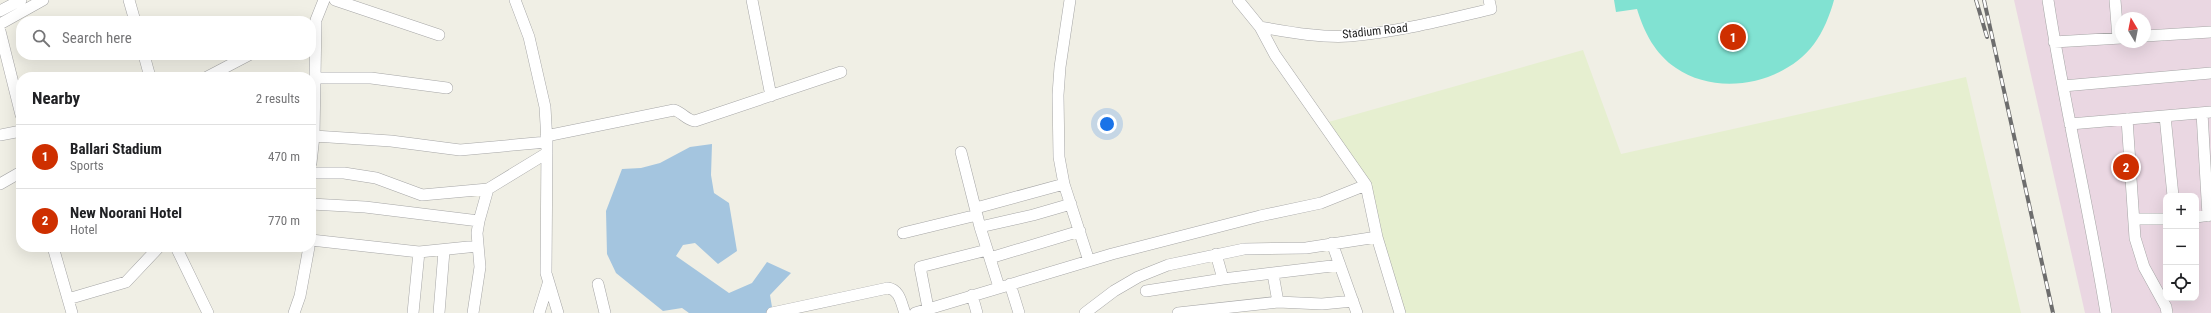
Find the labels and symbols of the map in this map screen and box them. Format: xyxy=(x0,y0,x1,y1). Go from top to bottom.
north arrow xyxy=(2115,12,2151,48)
street label: Stadium Road xyxy=(1341,21,1409,41)
pin: 1 xyxy=(1720,22,1746,52)
your location xyxy=(1097,114,1117,134)
pin: 2 xyxy=(2113,152,2139,182)

